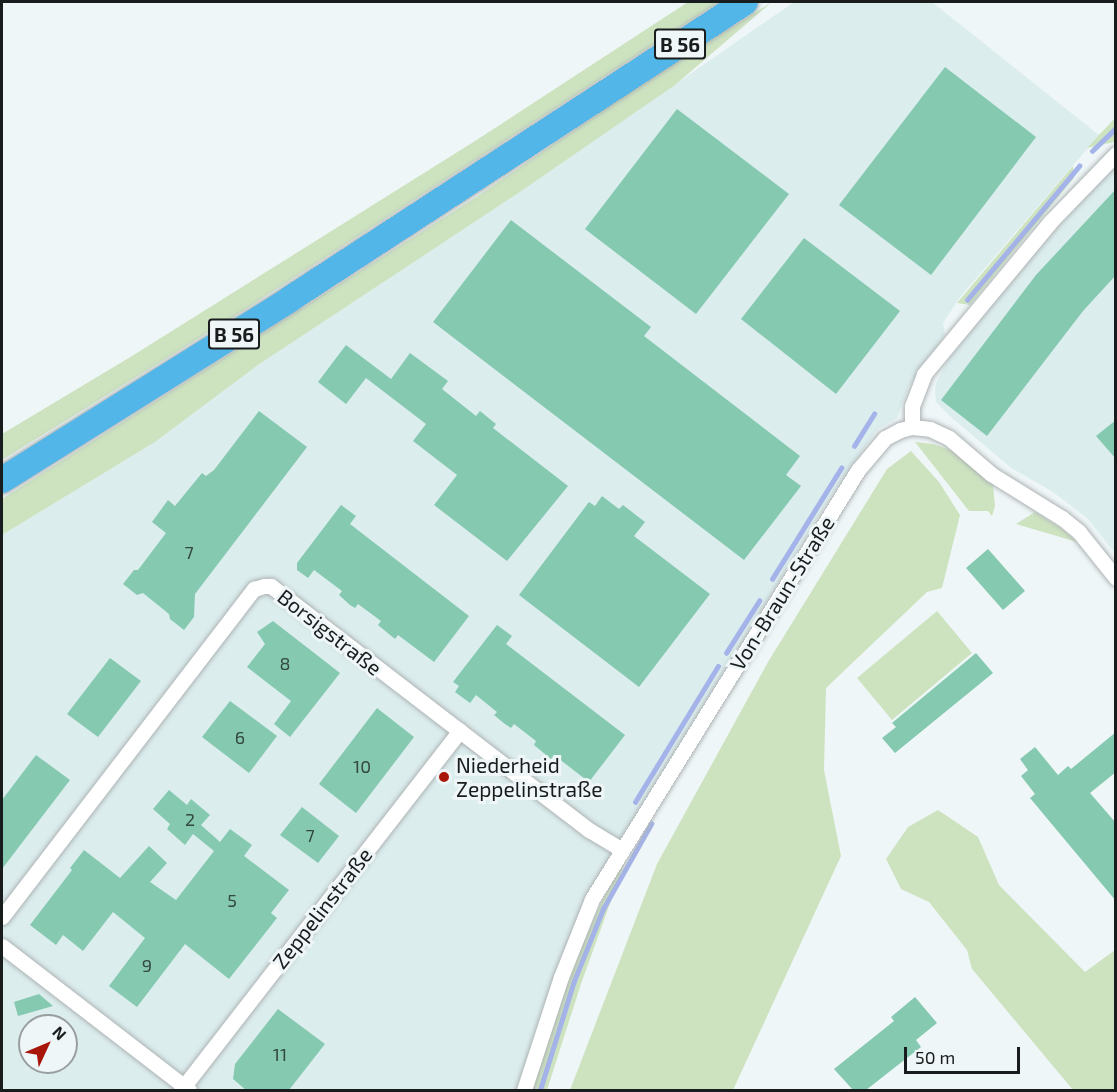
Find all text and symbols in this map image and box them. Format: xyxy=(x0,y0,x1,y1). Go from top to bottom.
road number: B 56 xyxy=(653,27,707,61)
road number: B 56 xyxy=(207,317,261,351)
street label: Von-Braun-Straße xyxy=(724,511,840,675)
house number: 7 xyxy=(184,541,194,563)
street label: Borsigstraße xyxy=(273,584,387,680)
house number: 8 xyxy=(280,652,290,674)
house number: 6 xyxy=(235,726,245,748)
place label: Niederheid Zeppelinstraße xyxy=(456,752,603,802)
house number: 10 xyxy=(353,755,371,777)
marker: Niederheid Zeppelinstraße xyxy=(437,770,451,784)
house number: 2 xyxy=(185,808,195,830)
house number: 7 xyxy=(305,824,315,846)
street label: Zeppelinstraße xyxy=(267,843,377,973)
house number: 5 xyxy=(227,889,237,911)
house number: 9 xyxy=(142,954,152,976)
north arrow xyxy=(18,1014,78,1074)
text: N xyxy=(49,1022,71,1043)
scale bar xyxy=(907,1035,1022,1073)
house number: 11 xyxy=(273,1043,287,1065)
text: 50 m xyxy=(915,1046,955,1068)

